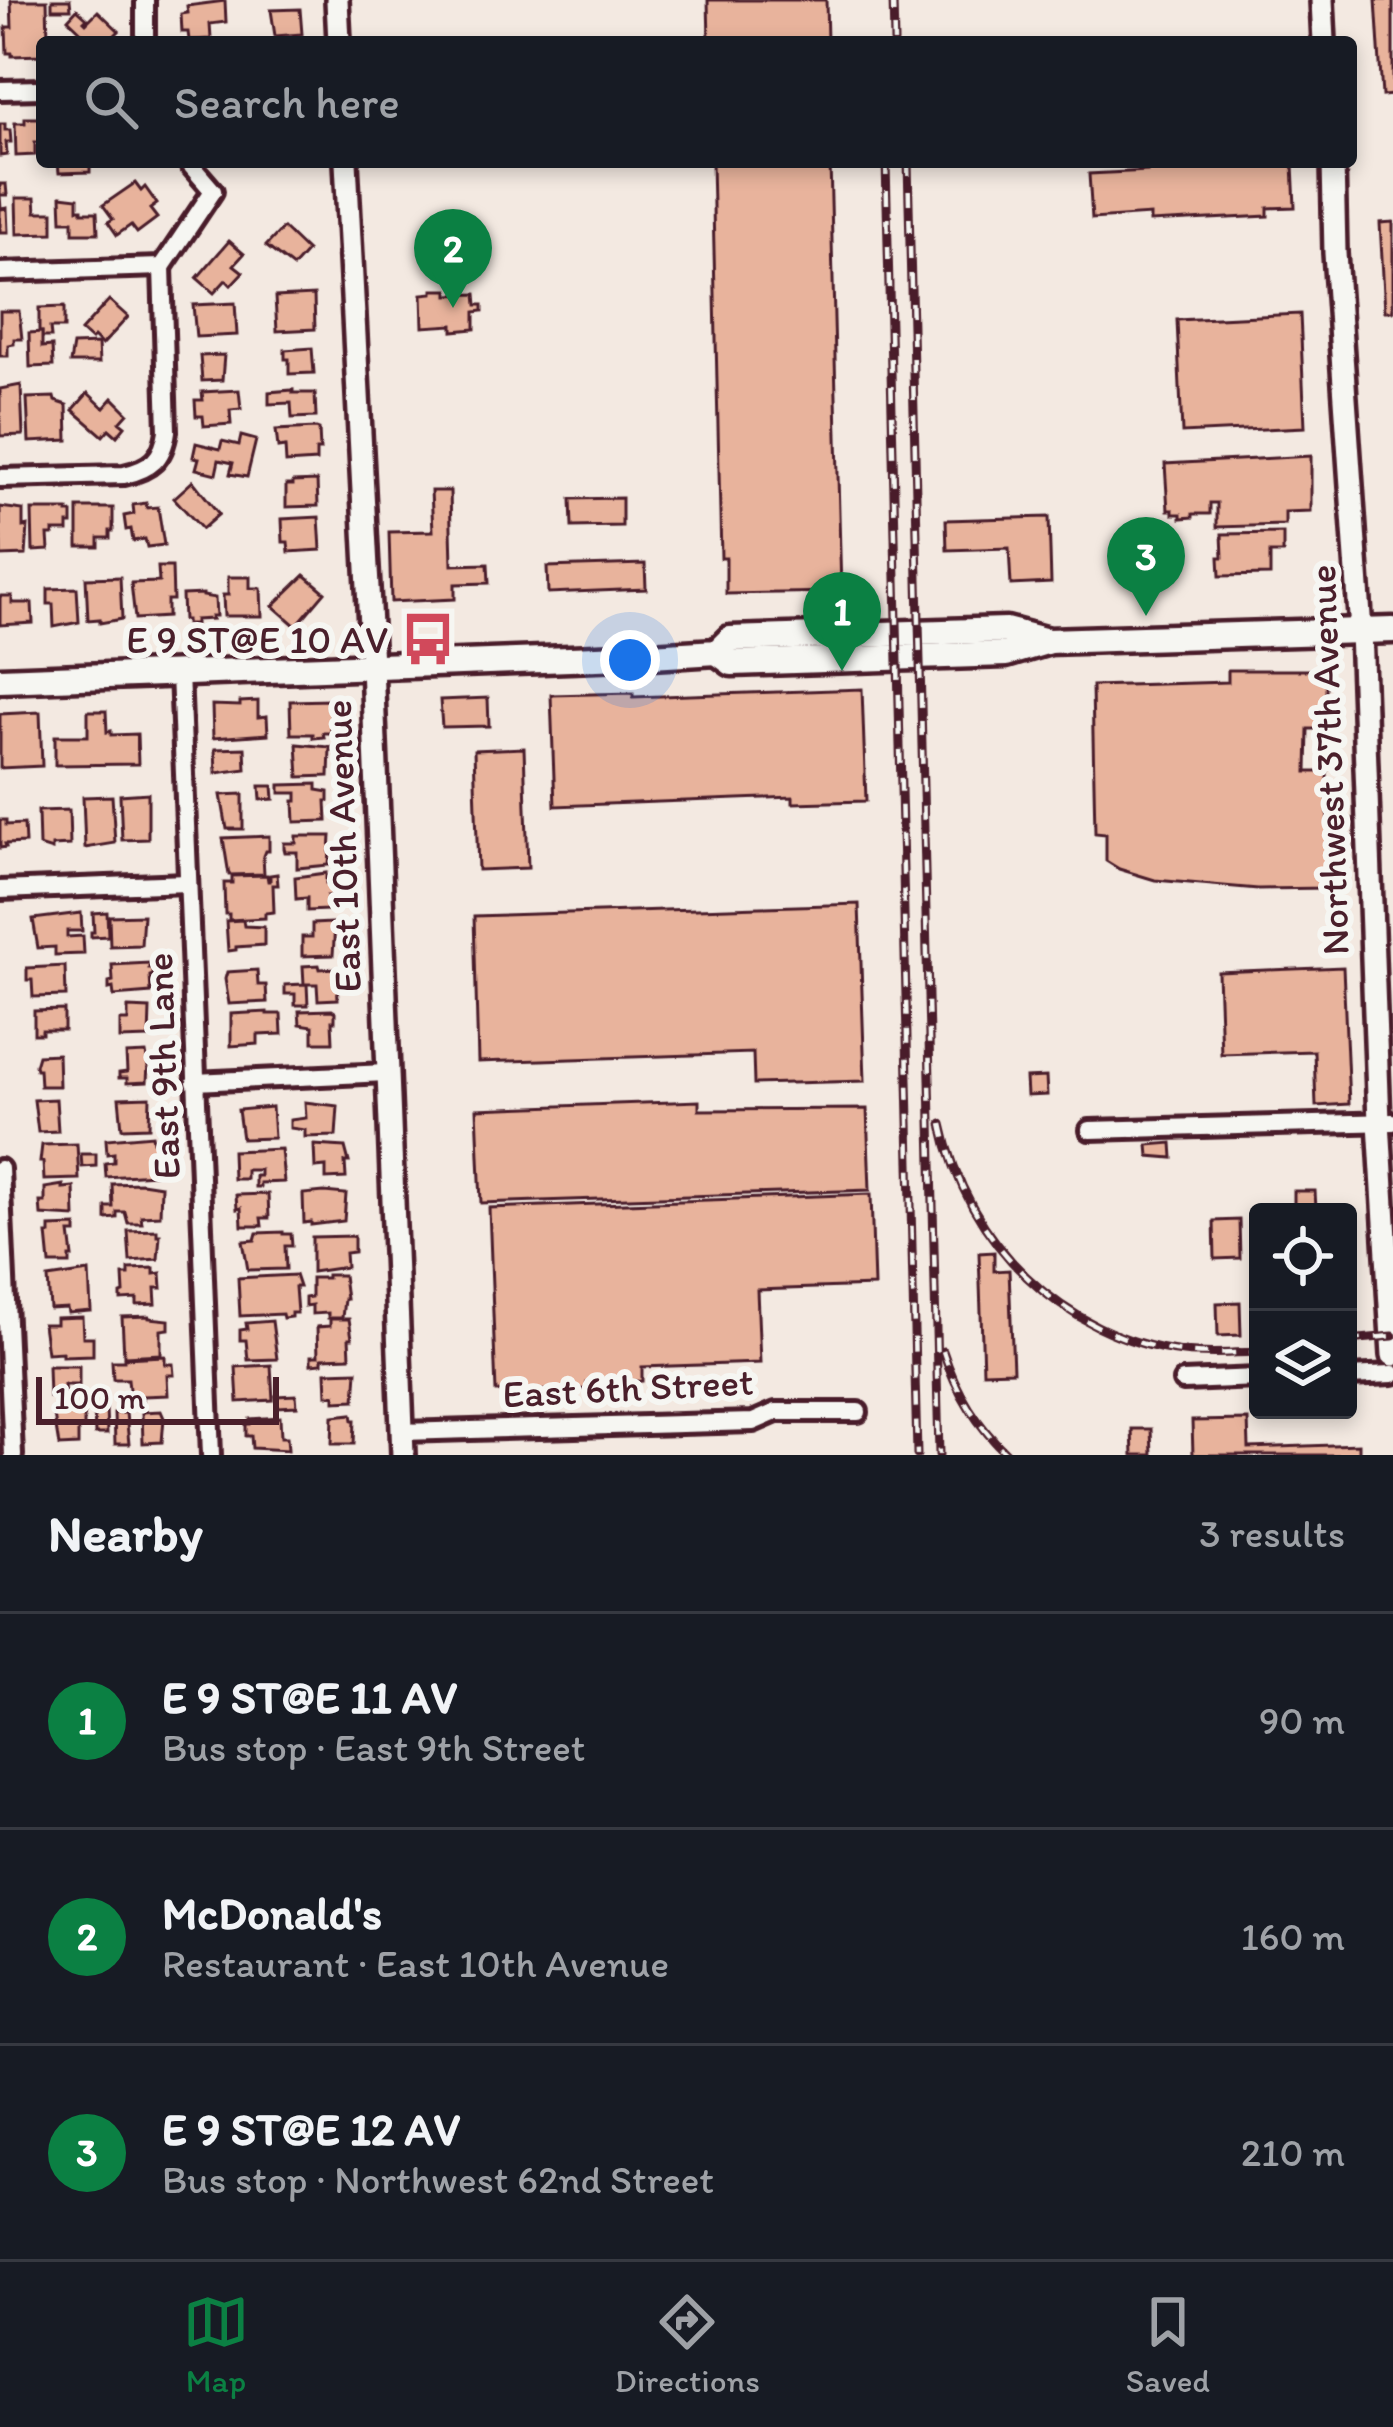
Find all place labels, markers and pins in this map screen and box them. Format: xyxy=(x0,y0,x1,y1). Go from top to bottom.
pin: 2 xyxy=(414,209,492,308)
pin: 3 xyxy=(1107,517,1185,616)
pin: 1 xyxy=(803,572,881,671)
bus stop icon: E 9 ST@E 10 AV xyxy=(399,610,457,668)
place label: E 9 ST@E 10 AV xyxy=(126,616,388,663)

